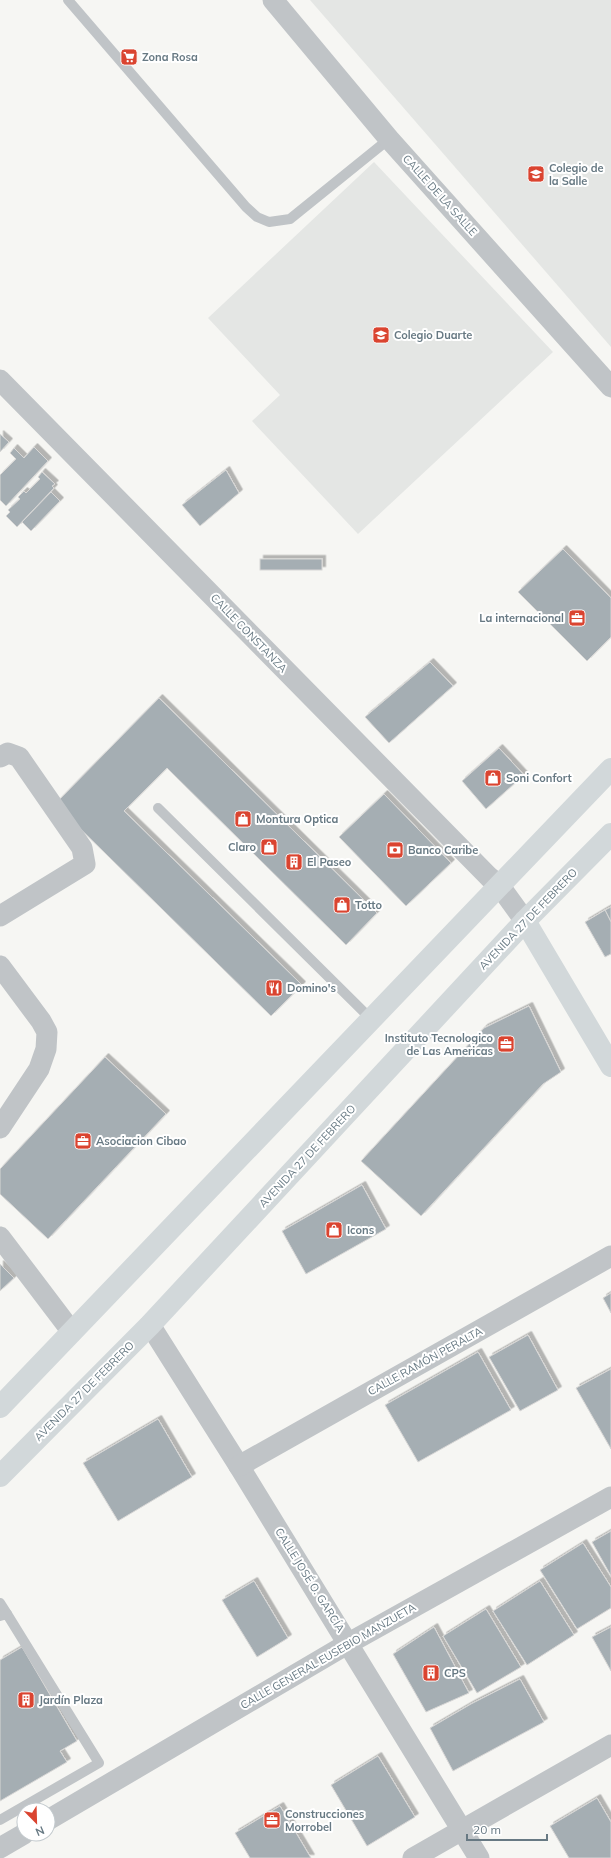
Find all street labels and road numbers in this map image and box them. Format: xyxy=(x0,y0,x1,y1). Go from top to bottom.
street label: CALLE DE LA SALLE xyxy=(400,152,480,238)
street label: CALLE CONSTANZA xyxy=(208,591,290,675)
street label: AVENIDA 27 DE FEBRERO xyxy=(476,865,580,973)
street label: AVENIDA 27 DE FEBRERO xyxy=(256,1102,358,1210)
street label: CALLE RAMÓN PERALTA xyxy=(365,1324,485,1398)
street label: AVENIDA 27 DE FEBRERO xyxy=(31,1338,137,1444)
street label: CALLE JOSÉ O. GARCÍA xyxy=(272,1525,348,1635)
street label: CALLE GENERAL EUSEBIO MANZUETA xyxy=(238,1600,418,1712)

